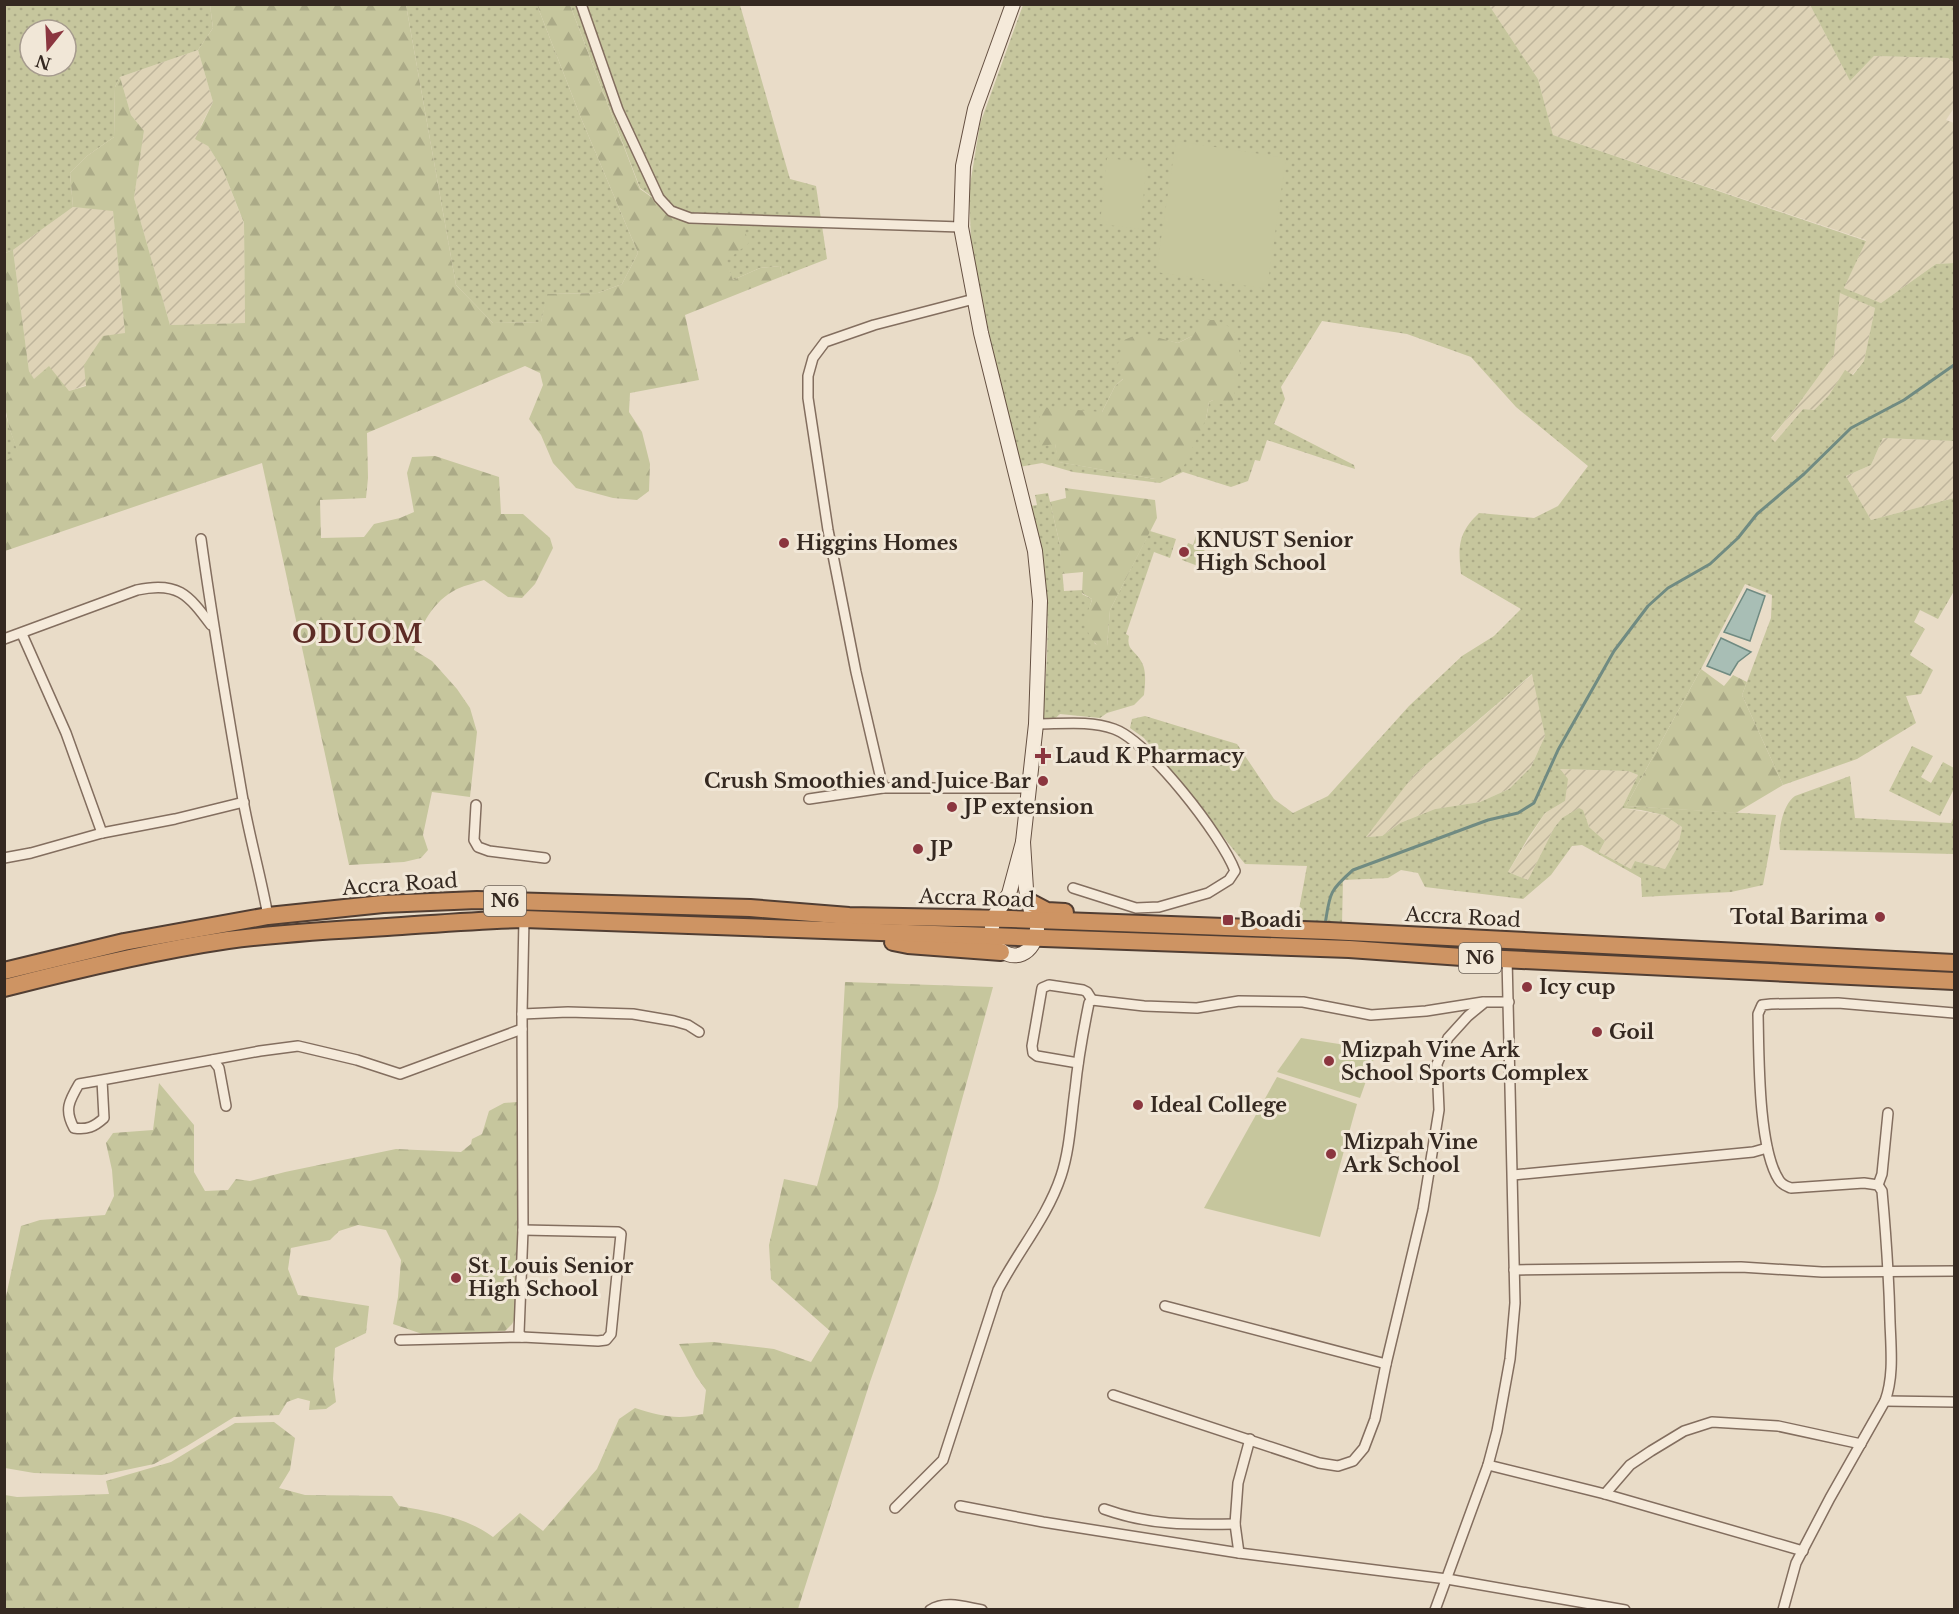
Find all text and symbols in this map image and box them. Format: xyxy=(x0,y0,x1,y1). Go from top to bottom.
north arrow xyxy=(18,18,78,78)
text: N xyxy=(33,50,54,74)
place label: KNUST Senior High School xyxy=(1196,528,1353,575)
place label: Higgins Homes xyxy=(796,531,958,555)
marker: Higgins Homes xyxy=(777,536,791,550)
marker: KNUST Senior High School xyxy=(1177,545,1191,559)
district label: ODUOM xyxy=(292,618,424,650)
place label: Laud K Pharmacy xyxy=(1055,744,1245,768)
marker: Laud K Pharmacy xyxy=(1036,749,1050,763)
place label: Crush Smoothies and Juice Bar xyxy=(704,769,1031,793)
marker: Crush Smoothies and Juice Bar xyxy=(1036,774,1050,788)
place label: JP extension xyxy=(960,795,1094,819)
marker: JP extension xyxy=(945,800,959,814)
place label: JP xyxy=(926,837,952,861)
marker: JP xyxy=(911,842,925,856)
street label: Accra Road xyxy=(340,868,459,900)
street label: Accra Road xyxy=(918,884,1035,912)
road number: N6 xyxy=(484,886,526,916)
street label: Accra Road xyxy=(1403,902,1522,932)
place label: Total Barima xyxy=(1730,905,1869,929)
place label: Boadi xyxy=(1240,908,1302,932)
marker: Total Barima xyxy=(1873,910,1887,924)
marker: Boadi xyxy=(1221,913,1235,927)
road number: N6 xyxy=(1459,943,1501,973)
place label: Icy cup xyxy=(1539,975,1616,999)
marker: Icy cup xyxy=(1520,980,1534,994)
place label: Goil xyxy=(1609,1020,1654,1044)
marker: Goil xyxy=(1590,1025,1604,1039)
place label: Mizpah Vine Ark School Sports Complex xyxy=(1341,1038,1588,1085)
marker: Mizpah Vine Ark School Sports Complex xyxy=(1322,1054,1336,1068)
place label: Ideal College xyxy=(1150,1093,1287,1117)
marker: Ideal College xyxy=(1131,1098,1145,1112)
place label: Mizpah Vine Ark School xyxy=(1342,1130,1478,1177)
marker: Mizpah Vine Ark School xyxy=(1324,1147,1338,1161)
place label: St. Louis Senior High School xyxy=(468,1254,634,1301)
marker: St. Louis Senior High School xyxy=(449,1271,463,1285)

